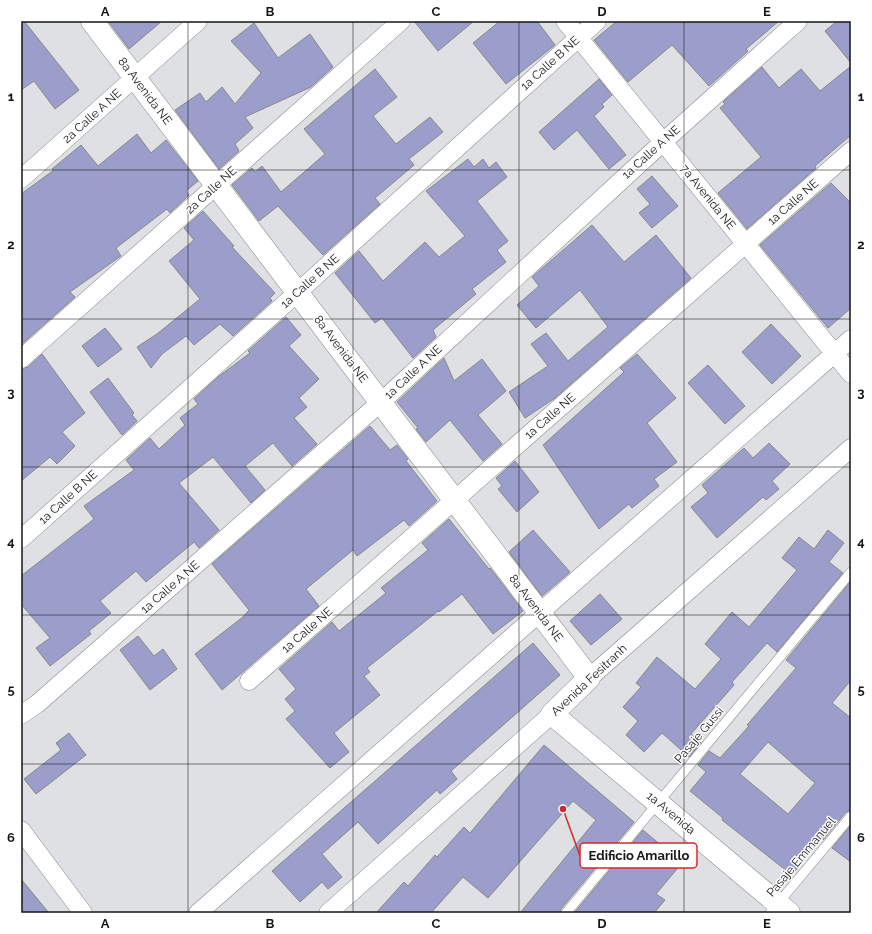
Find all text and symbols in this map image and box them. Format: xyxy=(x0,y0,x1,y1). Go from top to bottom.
text: A xyxy=(101,4,110,19)
text: B xyxy=(266,4,275,19)
text: C xyxy=(432,4,441,19)
text: D xyxy=(597,4,607,19)
text: E xyxy=(763,4,771,19)
street label: 1a Calle B NE xyxy=(518,33,582,93)
street label: 8a Avenida NE xyxy=(115,55,175,127)
street label: 2a Calle A NE xyxy=(60,86,124,146)
text: 1 xyxy=(8,89,15,104)
text: 1 xyxy=(858,89,865,104)
street label: 1a Calle A NE xyxy=(619,122,683,182)
street label: 7a Avenida NE xyxy=(677,162,739,232)
street label: 2a Calle NE xyxy=(183,163,239,217)
street label: 1a Calle NE xyxy=(765,176,821,228)
text: 2 xyxy=(7,237,15,252)
text: 2 xyxy=(857,237,865,252)
street label: 1a Calle B NE xyxy=(278,251,342,311)
street label: 8a Avenida NE xyxy=(311,313,371,385)
street label: 1a Calle A NE xyxy=(381,342,445,402)
text: 3 xyxy=(7,385,15,400)
text: 3 xyxy=(857,385,865,400)
street label: 1a Calle NE xyxy=(522,390,578,442)
street label: 1a Calle B NE xyxy=(36,467,100,527)
text: 4 xyxy=(7,534,15,549)
text: 4 xyxy=(857,534,865,549)
street label: 1a Calle A NE xyxy=(138,558,202,616)
street label: 8a Avenida NE xyxy=(506,572,566,644)
street label: 1a Calle NE xyxy=(279,604,335,656)
street label: Avenida Fesitranh xyxy=(548,641,630,719)
text: 5 xyxy=(7,682,15,697)
text: 5 xyxy=(857,682,865,697)
street label: Pasaje Gussi xyxy=(671,704,727,766)
street label: 1a Avenida xyxy=(644,789,698,837)
street label: Pasaje Emmanuel xyxy=(764,814,839,900)
text: 6 xyxy=(7,830,15,845)
text: 6 xyxy=(857,830,865,845)
callout: Edificio Amarillo xyxy=(580,843,697,868)
text: Edificio Amarillo xyxy=(589,848,690,863)
text: A xyxy=(101,916,110,931)
text: B xyxy=(266,916,275,931)
text: C xyxy=(432,916,441,931)
text: D xyxy=(597,916,607,931)
text: E xyxy=(763,916,771,931)

